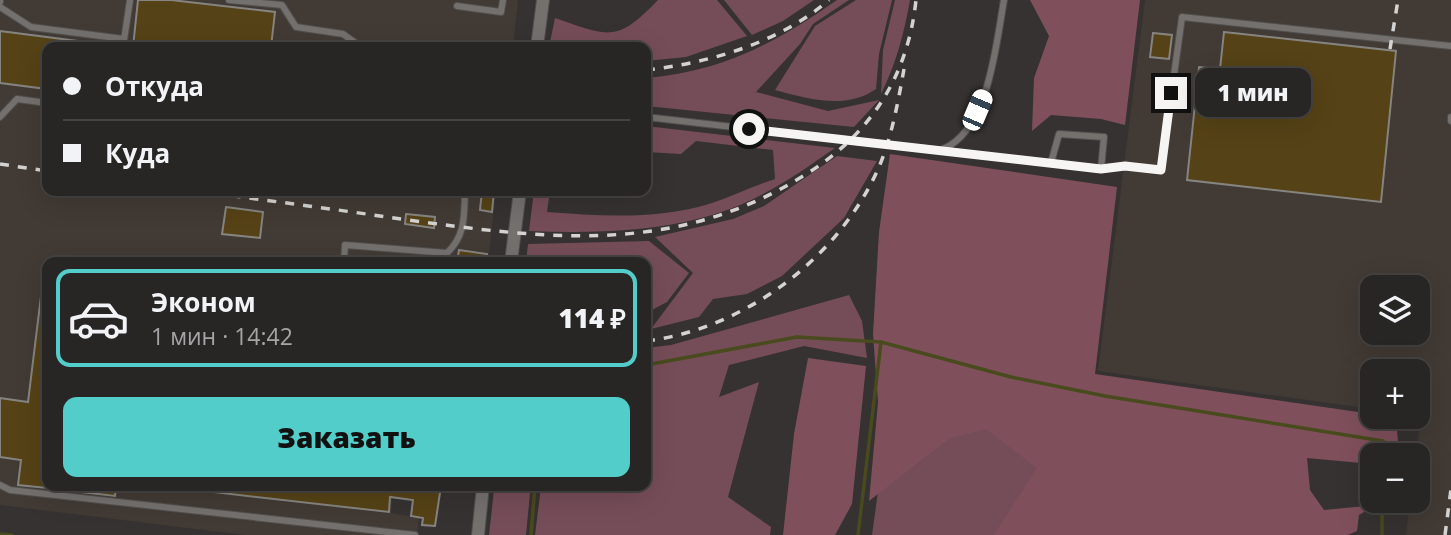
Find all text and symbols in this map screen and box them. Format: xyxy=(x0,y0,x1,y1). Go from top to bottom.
text: Откуда xyxy=(105,68,204,104)
callout: 1 мин xyxy=(1196,68,1311,118)
text: 1 мин xyxy=(1218,76,1288,108)
route end xyxy=(1155,77,1187,109)
car xyxy=(960,87,995,133)
route start xyxy=(733,113,765,145)
text: Куда xyxy=(105,135,170,171)
map controls xyxy=(1360,275,1430,513)
button: layers xyxy=(1360,275,1430,345)
text: Эконом xyxy=(151,284,256,320)
icon: car xyxy=(67,287,130,350)
text: 114 ₽ xyxy=(558,300,626,336)
text: 1 мин · 14:42 xyxy=(151,320,293,352)
button: + xyxy=(1360,359,1430,429)
button: Заказать xyxy=(63,397,630,477)
button: − xyxy=(1360,443,1430,513)

